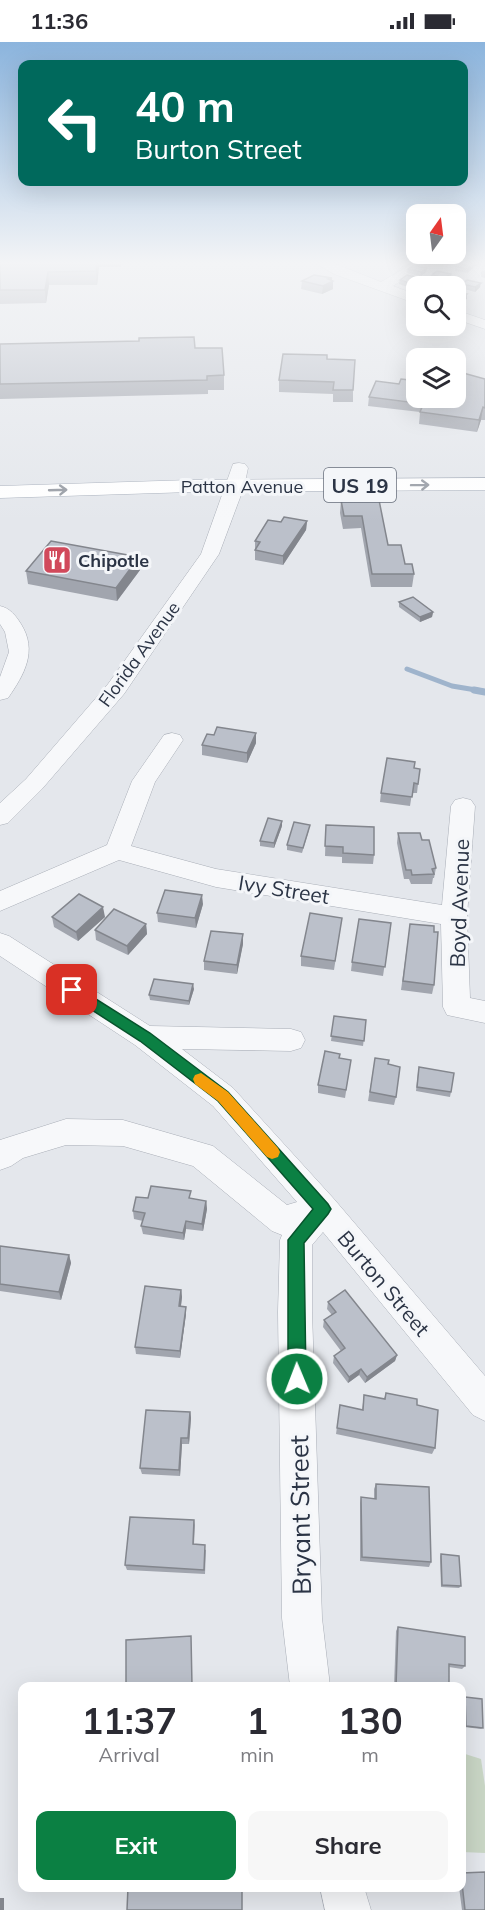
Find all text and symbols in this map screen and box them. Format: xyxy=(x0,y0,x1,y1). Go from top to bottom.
text: 11:36 xyxy=(30,7,88,35)
text: 40 m xyxy=(135,80,235,133)
icon: left xyxy=(36,84,114,162)
text: Burton Street xyxy=(135,132,302,166)
north arrow xyxy=(406,204,466,264)
map controls xyxy=(406,204,466,408)
button: search xyxy=(406,276,466,336)
button: layers xyxy=(406,348,466,408)
road number: US 19 xyxy=(324,468,396,502)
street label: Patton Avenue xyxy=(181,475,303,498)
one-way arrow xyxy=(409,479,429,490)
one-way arrow xyxy=(48,484,68,496)
restaurant icon: Chipotle xyxy=(41,544,73,576)
place label: Chipotle xyxy=(78,549,149,572)
street label: Florida Avenue xyxy=(93,597,185,711)
street label: Boyd Avenue xyxy=(444,838,474,968)
street label: Ivy Street xyxy=(237,869,331,909)
pin xyxy=(46,964,97,1015)
icon: arrive xyxy=(55,973,88,1006)
street label: Burton Street xyxy=(332,1225,436,1341)
position arrow xyxy=(265,1347,329,1411)
street label: Bryant Street xyxy=(282,1435,318,1595)
text: 11:37 xyxy=(81,1698,177,1743)
text: 1 xyxy=(246,1698,268,1743)
text: 130 xyxy=(338,1698,403,1743)
text: Arrival xyxy=(99,1742,160,1767)
text: min xyxy=(240,1742,274,1767)
text: m xyxy=(361,1742,379,1767)
button: Exit xyxy=(36,1811,236,1880)
button: Share xyxy=(248,1811,448,1880)

